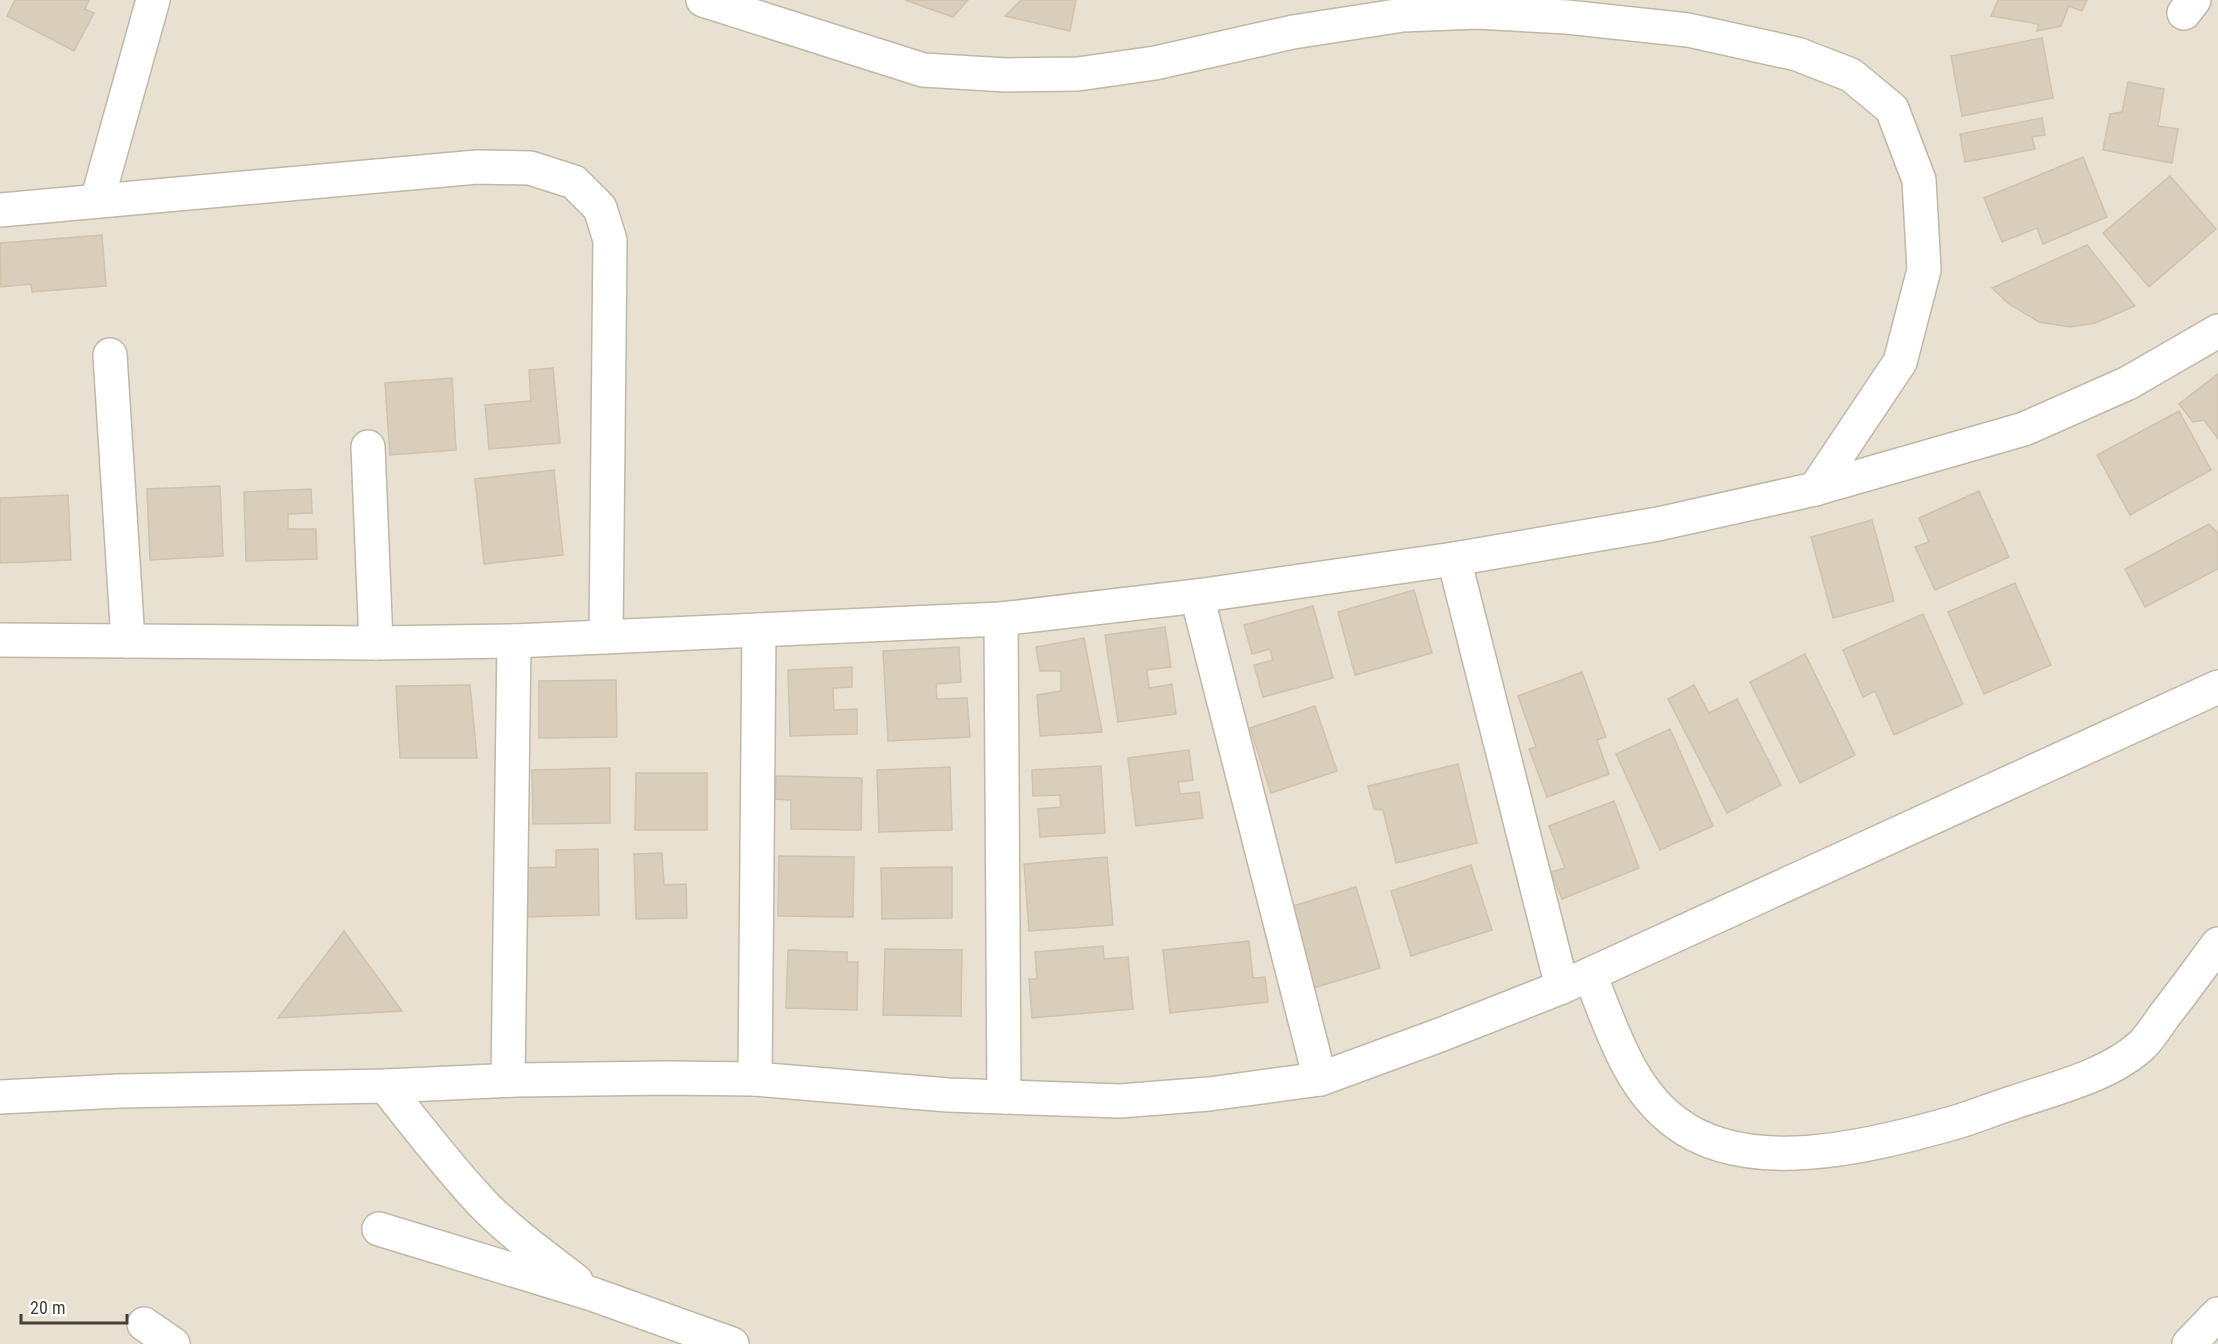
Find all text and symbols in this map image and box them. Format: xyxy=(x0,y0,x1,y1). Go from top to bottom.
scale bar xyxy=(21,1287,128,1325)
text: 20 m xyxy=(30,1297,65,1318)

